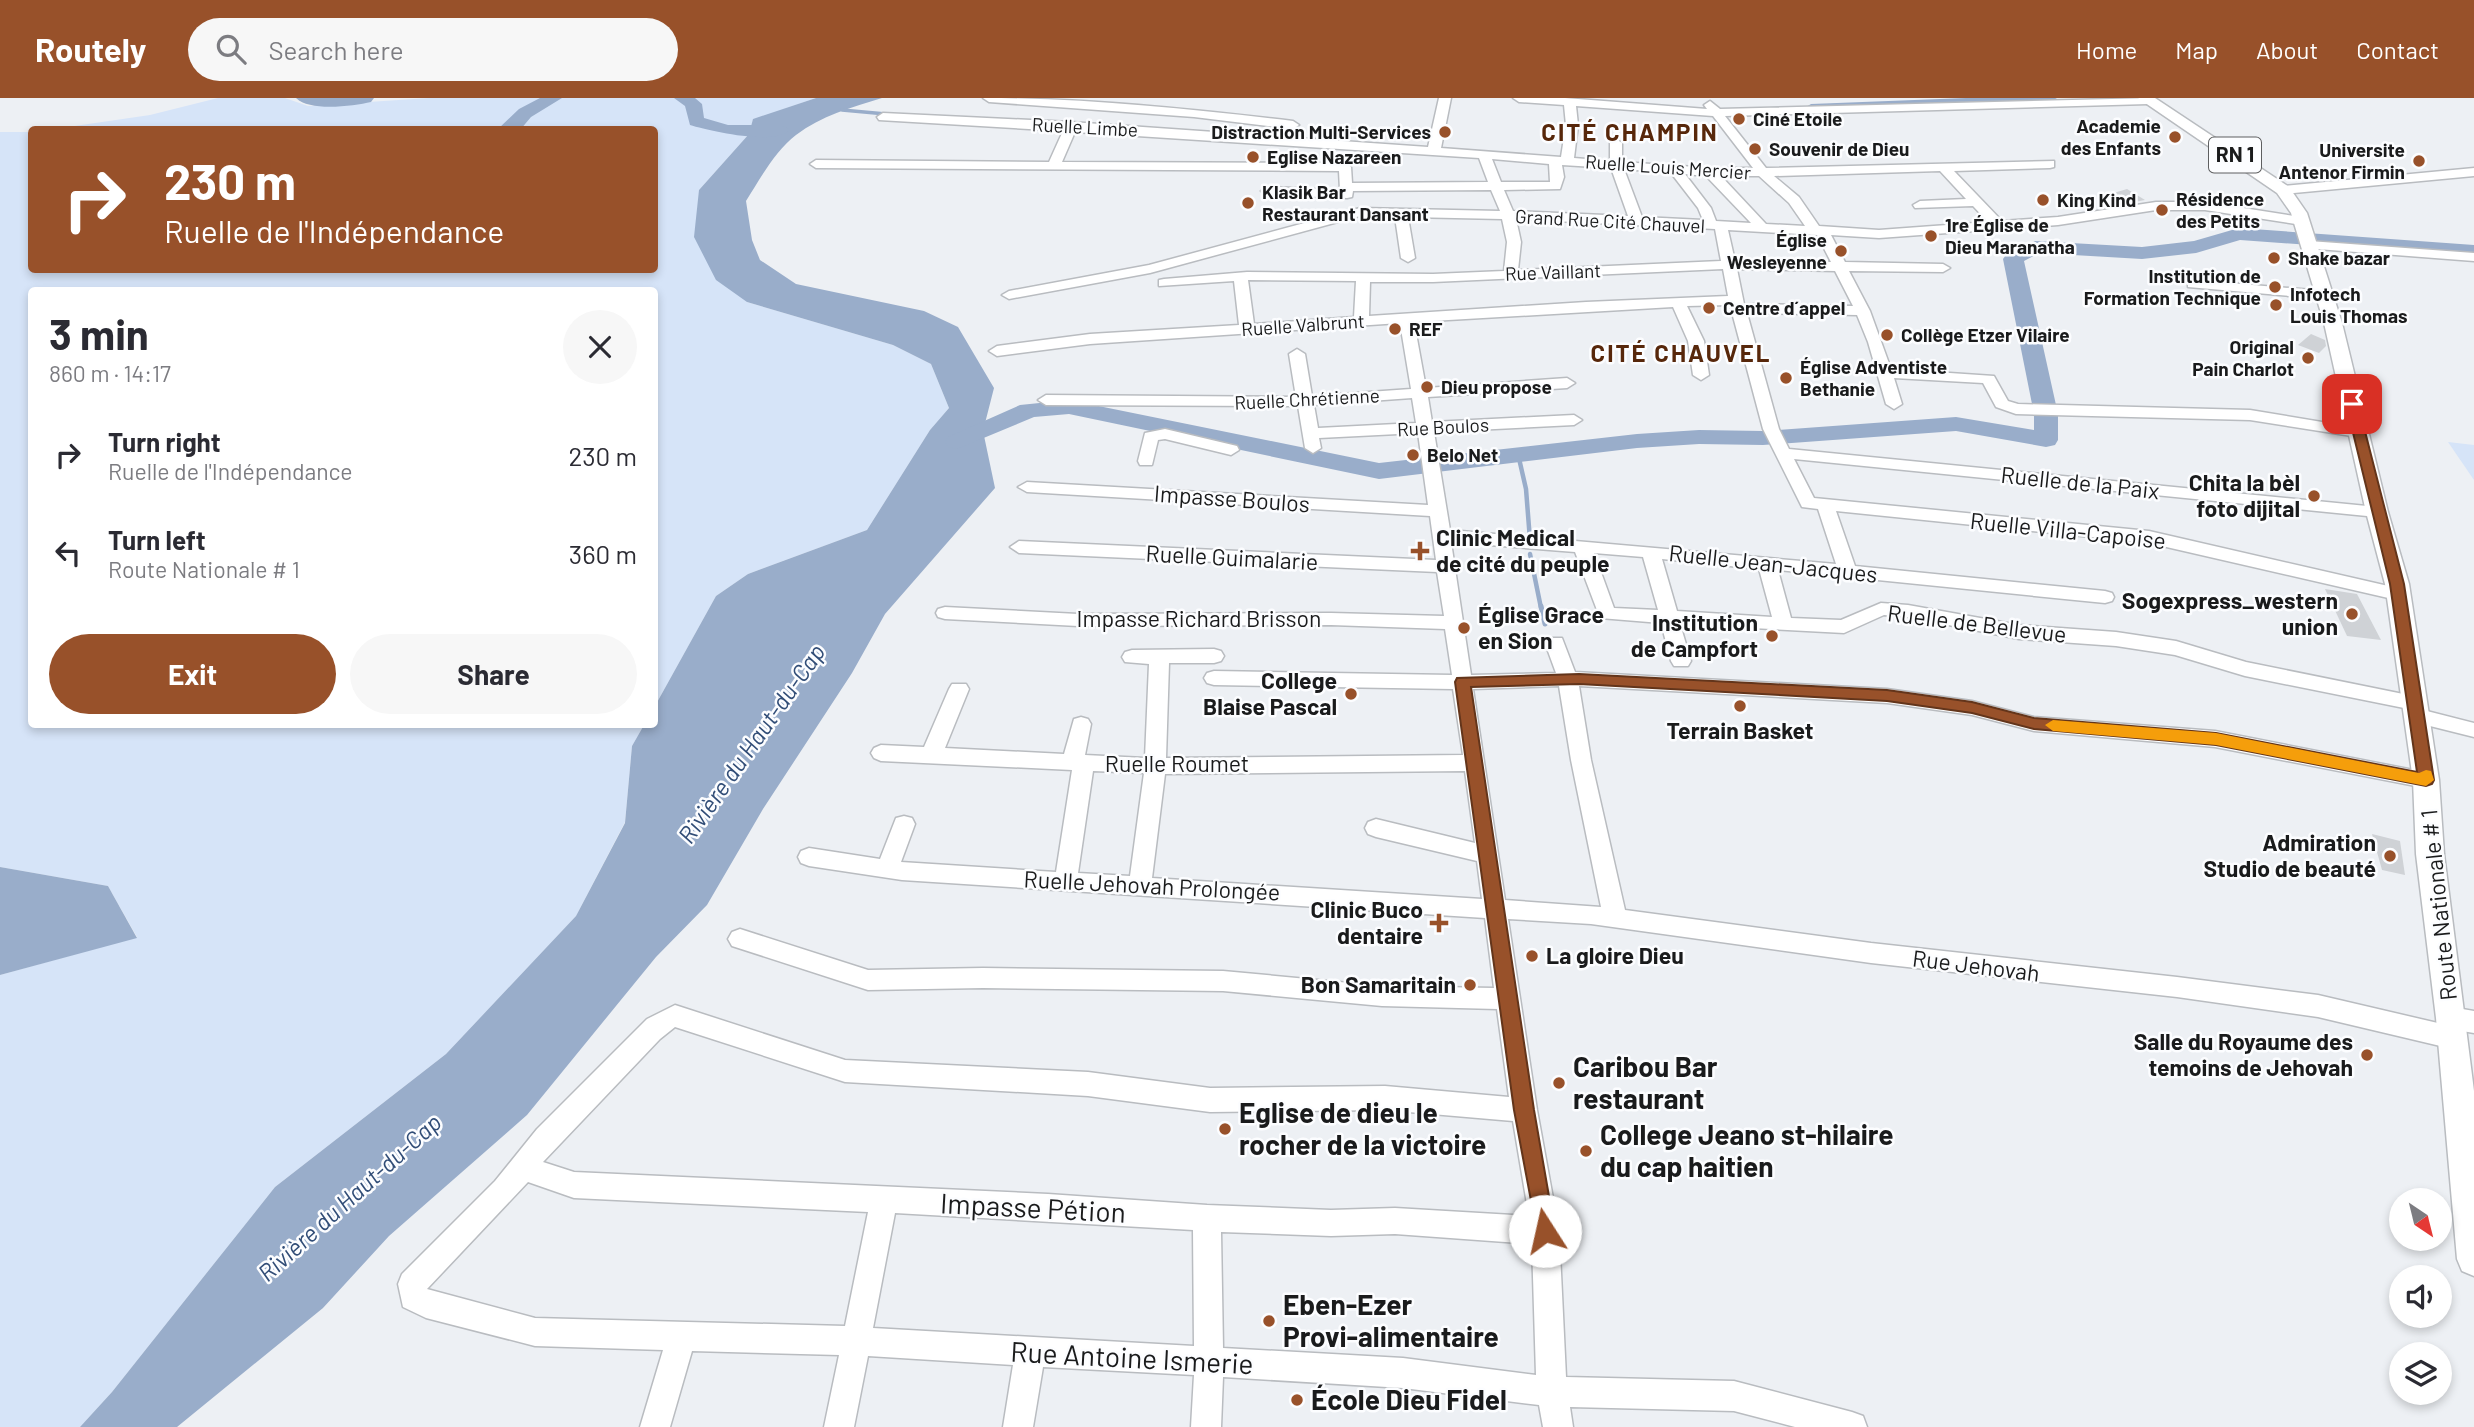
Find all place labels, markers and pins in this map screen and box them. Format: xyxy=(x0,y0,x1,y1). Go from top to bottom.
place label: Ciné Etoile xyxy=(1753,107,1843,130)
marker: Ciné Etoile xyxy=(1731,111,1747,127)
place label: Academie des Enfants xyxy=(2061,114,2161,159)
place label: Distraction Multi-Services xyxy=(1211,120,1431,143)
marker: Distraction Multi-Services xyxy=(1437,124,1453,140)
marker: Academie des Enfants xyxy=(2167,129,2183,145)
place label: Souvenir de Dieu xyxy=(1769,137,1909,160)
place label: Universite Antenor Firmin xyxy=(2279,138,2405,183)
marker: Souvenir de Dieu xyxy=(1747,141,1763,157)
place label: Eglise Nazareen xyxy=(1267,145,1401,168)
marker: Eglise Nazareen xyxy=(1245,149,1261,165)
marker: Universite Antenor Firmin xyxy=(2411,153,2427,169)
place label: Klasik Bar Restaurant Dansant xyxy=(1262,180,1429,225)
place label: Résidence des Petits xyxy=(2176,187,2264,232)
place label: King Kind xyxy=(2057,188,2136,211)
marker: King Kind xyxy=(2035,192,2051,208)
marker: Klasik Bar Restaurant Dansant xyxy=(1240,195,1256,211)
marker: Résidence des Petits xyxy=(2154,202,2170,218)
place label: 1re Église de Dieu Maranatha xyxy=(1945,213,2075,258)
place label: Église Wesleyenne xyxy=(1727,228,1827,273)
marker: 1re Église de Dieu Maranatha xyxy=(1923,228,1939,244)
marker: Église Wesleyenne xyxy=(1833,243,1849,259)
place label: Shake bazar xyxy=(2288,246,2391,269)
marker: Shake bazar xyxy=(2266,250,2282,266)
place label: Institution de Formation Technique xyxy=(2084,264,2261,309)
marker: Institution de Formation Technique xyxy=(2267,279,2283,295)
place label: Infotech Louis Thomas xyxy=(2290,282,2407,327)
place label: Centre d´appel xyxy=(1723,296,1845,319)
marker: Infotech Louis Thomas xyxy=(2268,297,2284,313)
marker: Centre d´appel xyxy=(1701,300,1717,316)
place label: REF xyxy=(1409,317,1443,340)
marker: REF xyxy=(1387,321,1403,337)
place label: Collège Etzer Vilaire xyxy=(1901,323,2070,346)
marker: Collège Etzer Vilaire xyxy=(1879,327,1895,343)
place label: Original Pain Charlot xyxy=(2192,335,2294,380)
marker: Original Pain Charlot xyxy=(2300,350,2316,366)
place label: Église Adventiste Bethanie xyxy=(1800,355,1947,400)
marker: Église Adventiste Bethanie xyxy=(1778,370,1794,386)
pin xyxy=(2322,374,2382,434)
place label: Dieu propose xyxy=(1441,375,1552,398)
marker: Dieu propose xyxy=(1419,379,1435,395)
place label: Belo Net xyxy=(1427,443,1498,466)
marker: Belo Net xyxy=(1405,447,1421,463)
place label: Chita la bèl foto dijital xyxy=(2189,468,2300,522)
marker: Chita la bèl foto dijital xyxy=(2306,488,2322,504)
place label: Clinic Medical de cité du peuple xyxy=(1436,523,1610,577)
marker: Clinic Medical de cité du peuple xyxy=(1410,541,1430,561)
place label: Sogexpress_western union xyxy=(2122,586,2338,640)
place label: Église Grace en Sion xyxy=(1478,600,1604,654)
marker: Sogexpress_western union xyxy=(2344,606,2360,622)
place label: Institution de Campfort xyxy=(1631,608,1758,662)
marker: Église Grace en Sion xyxy=(1456,620,1472,636)
marker: Institution de Campfort xyxy=(1764,628,1780,644)
place label: College Blaise Pascal xyxy=(1203,666,1337,720)
marker: College Blaise Pascal xyxy=(1343,686,1359,702)
marker: Terrain Basket xyxy=(1732,698,1748,714)
place label: Terrain Basket xyxy=(1667,716,1813,744)
place label: Admiration Studio de beauté xyxy=(2203,828,2376,882)
marker: Admiration Studio de beauté xyxy=(2382,848,2398,864)
place label: Clinic Buco dentaire xyxy=(1310,895,1423,949)
marker: Clinic Buco dentaire xyxy=(1429,913,1449,933)
place label: La gloire Dieu xyxy=(1546,941,1684,969)
marker: La gloire Dieu xyxy=(1524,948,1540,964)
place label: Bon Samaritain xyxy=(1301,970,1456,998)
marker: Bon Samaritain xyxy=(1462,977,1478,993)
place label: Salle du Royaume des temoins de Jehovah xyxy=(2134,1027,2353,1081)
marker: Salle du Royaume des temoins de Jehovah xyxy=(2359,1047,2375,1063)
place label: Caribou Bar restaurant xyxy=(1573,1049,1718,1115)
marker: Caribou Bar restaurant xyxy=(1551,1075,1567,1091)
place label: Eglise de dieu le rocher de la victoire xyxy=(1239,1095,1486,1161)
place label: College Jeano st-hilaire du cap haitien xyxy=(1600,1117,1893,1183)
marker: Eglise de dieu le rocher de la victoire xyxy=(1217,1121,1233,1137)
marker: College Jeano st-hilaire du cap haitien xyxy=(1578,1143,1594,1159)
place label: Eben-Ezer Provi-alimentaire xyxy=(1283,1287,1499,1353)
marker: Eben-Ezer Provi-alimentaire xyxy=(1261,1313,1277,1329)
place label: École Dieu Fidel xyxy=(1311,1382,1507,1416)
marker: École Dieu Fidel xyxy=(1289,1392,1305,1408)

